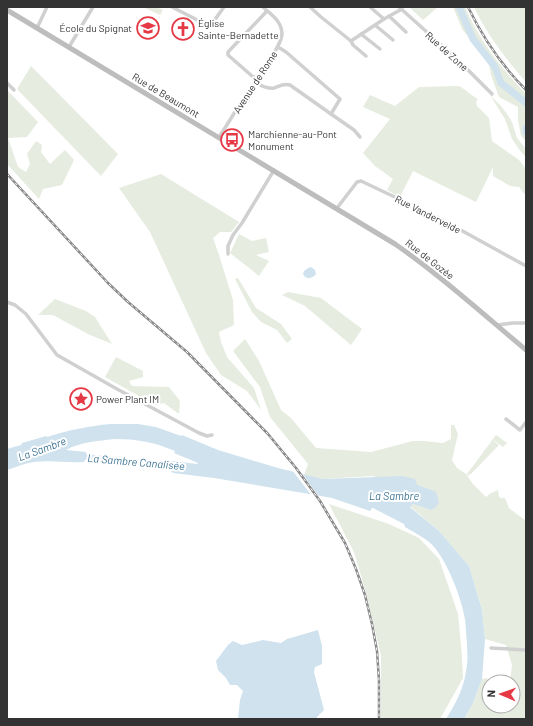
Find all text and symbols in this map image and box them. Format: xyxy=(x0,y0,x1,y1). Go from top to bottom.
school or university icon: École du Spignat xyxy=(135,15,161,41)
church icon: Église Sainte-Bernadette xyxy=(170,16,196,42)
place label: Église Sainte-Bernadette xyxy=(198,17,279,41)
place label: École du Spignat xyxy=(60,22,132,34)
street label: Rue de Zone xyxy=(423,29,471,73)
street label: Avenue de Rome xyxy=(230,49,280,115)
street label: Rue de Beaumont xyxy=(130,70,202,120)
bus stop icon: Marchienne-au-Pont Monument xyxy=(219,127,245,153)
place label: Marchienne-au-Pont Monument xyxy=(248,128,337,152)
street label: Rue Vandervelde xyxy=(393,192,463,236)
street label: Rue de Gozée xyxy=(403,236,457,282)
place icon: Power Plant IM xyxy=(68,386,94,412)
place label: Power Plant IM xyxy=(96,393,159,405)
water label: La Sambre xyxy=(16,434,68,463)
water label: La Sambre Canalisée xyxy=(87,451,186,472)
water label: La Sambre xyxy=(369,489,419,502)
north arrow xyxy=(481,674,521,714)
text: N xyxy=(484,690,497,698)

